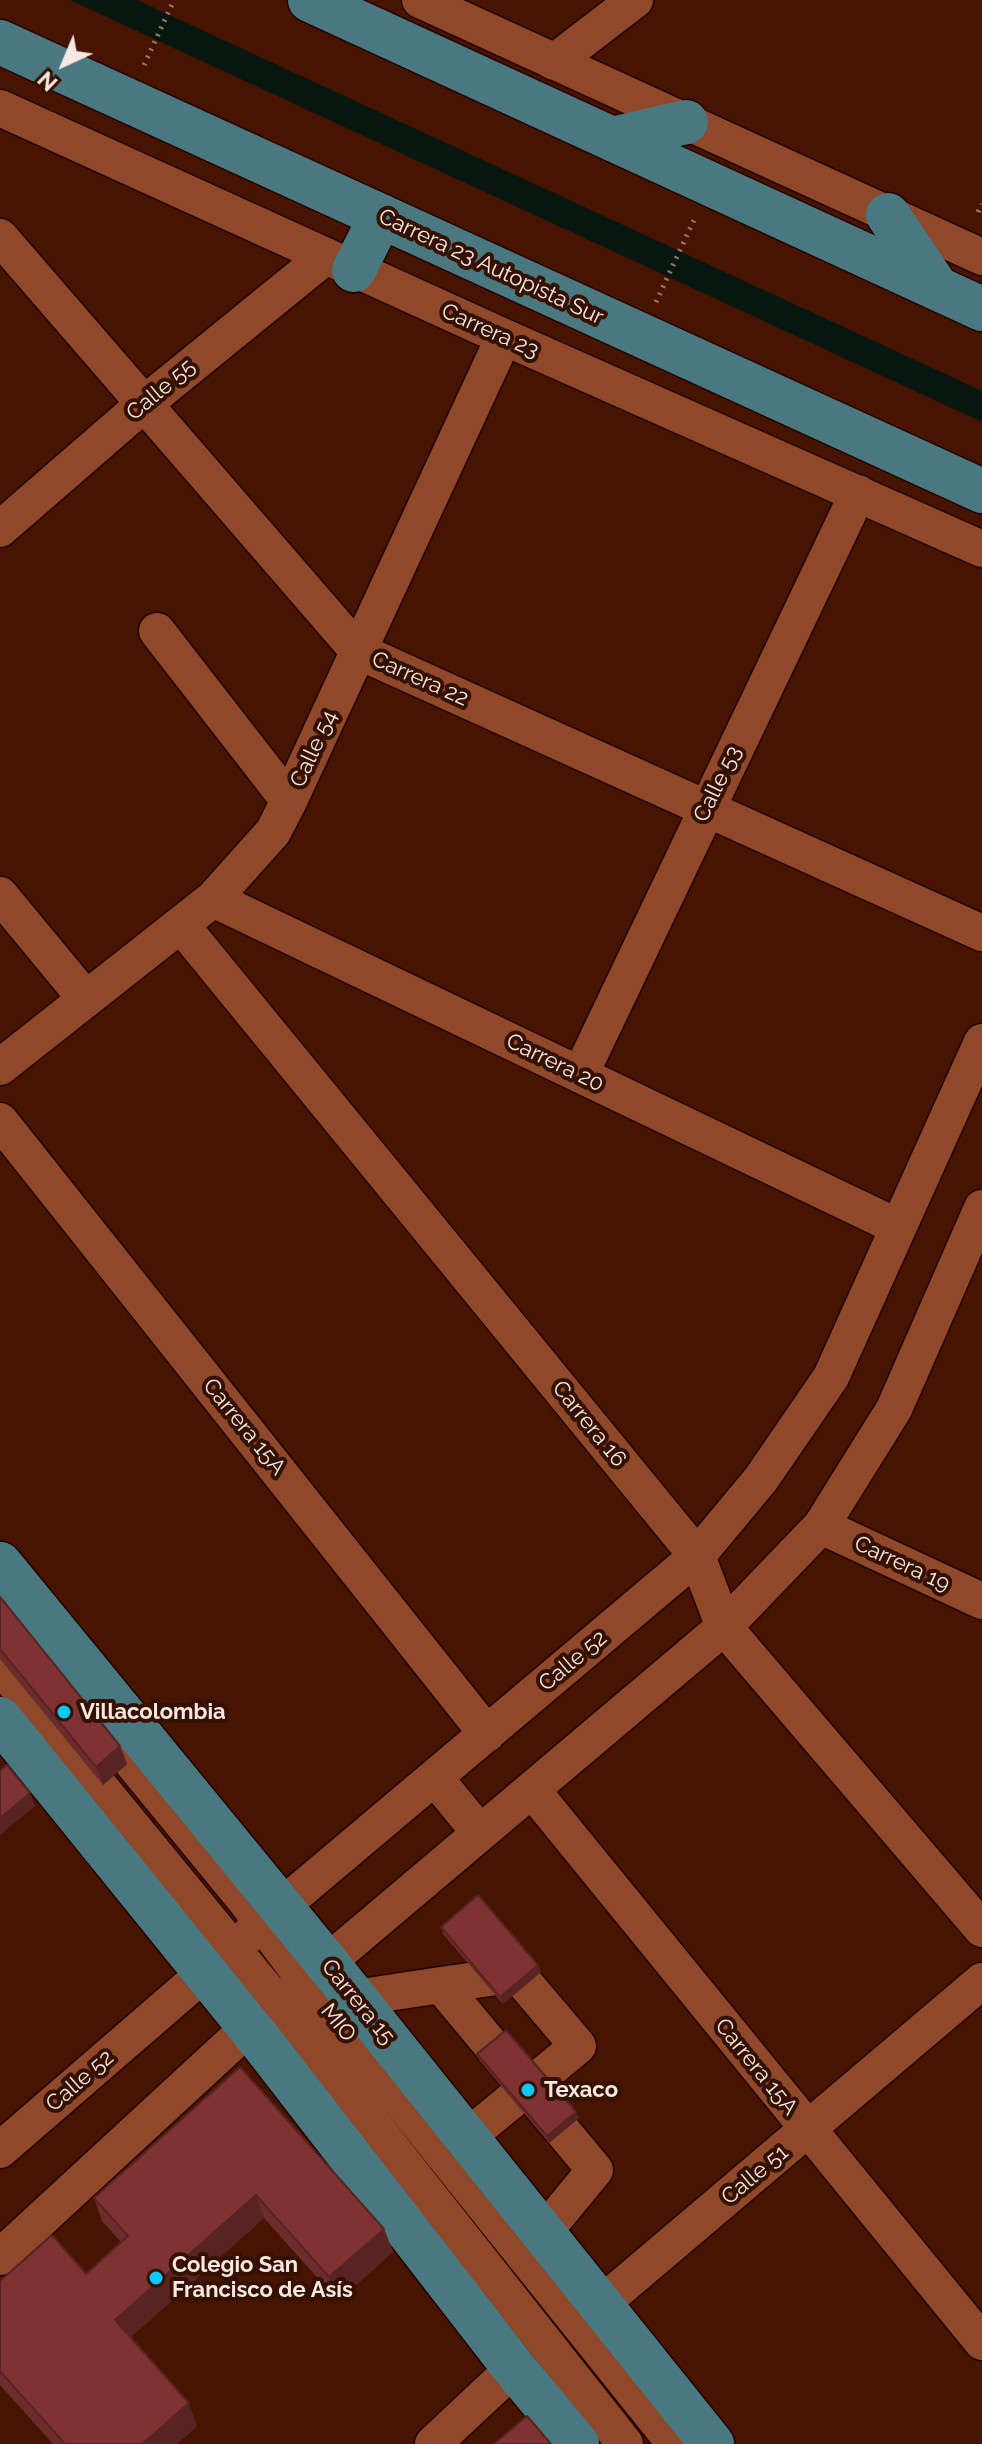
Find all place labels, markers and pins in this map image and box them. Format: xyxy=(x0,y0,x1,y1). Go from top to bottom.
place label: Villacolombia xyxy=(80,1699,226,1725)
marker: Villacolombia xyxy=(55,1703,73,1721)
place label: Texaco xyxy=(544,2077,618,2103)
marker: Texaco xyxy=(519,2081,537,2099)
place label: Colegio San Francisco de Asís xyxy=(172,2252,353,2304)
marker: Colegio San Francisco de Asís xyxy=(147,2269,165,2287)

